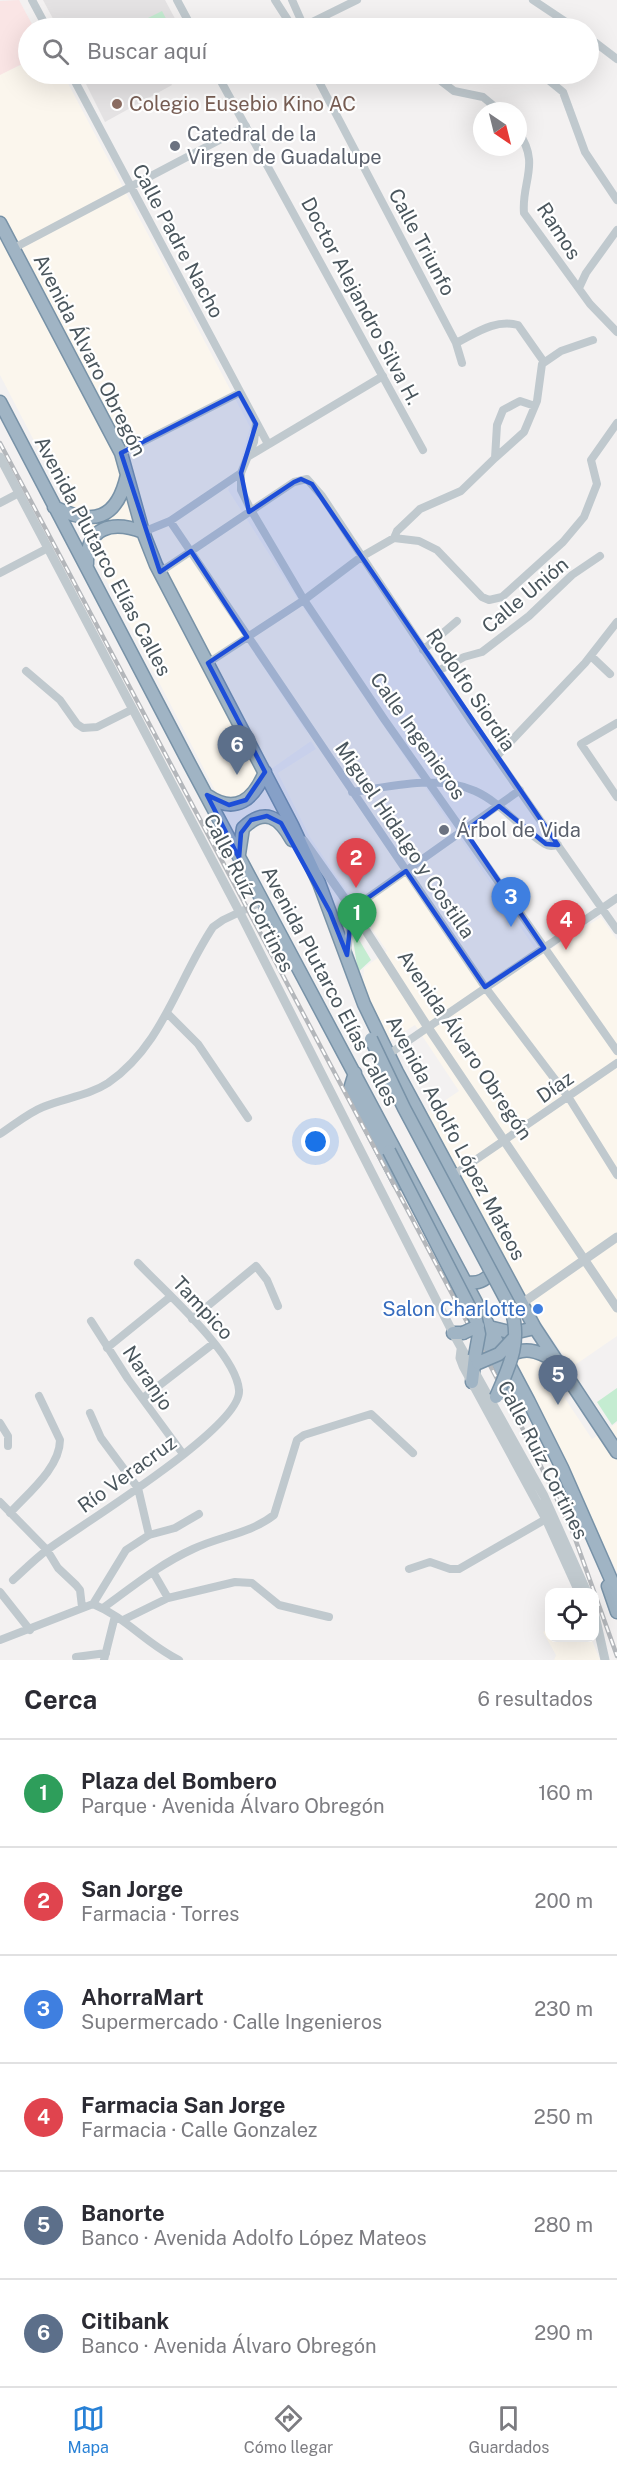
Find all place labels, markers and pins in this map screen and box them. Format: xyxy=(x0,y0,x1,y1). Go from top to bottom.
place label: Colegio Eusebio Kino AC xyxy=(129,92,356,116)
marker: Colegio Eusebio Kino AC xyxy=(110,97,124,111)
place label: Catedral de la Virgen de Guadalupe xyxy=(187,122,382,169)
marker: Catedral de la Virgen de Guadalupe xyxy=(168,139,182,153)
pin: 6 xyxy=(218,726,256,775)
place label: Árbol de Vida xyxy=(456,817,581,842)
marker: Árbol de Vida xyxy=(437,823,451,837)
pin: 2 xyxy=(336,838,376,888)
pin: 3 xyxy=(492,878,530,927)
pin: 1 xyxy=(338,894,376,943)
pin: 4 xyxy=(546,900,586,950)
place label: Salon Charlotte xyxy=(382,1297,526,1321)
marker: Salon Charlotte xyxy=(531,1302,545,1316)
pin: 5 xyxy=(538,1356,578,1405)

